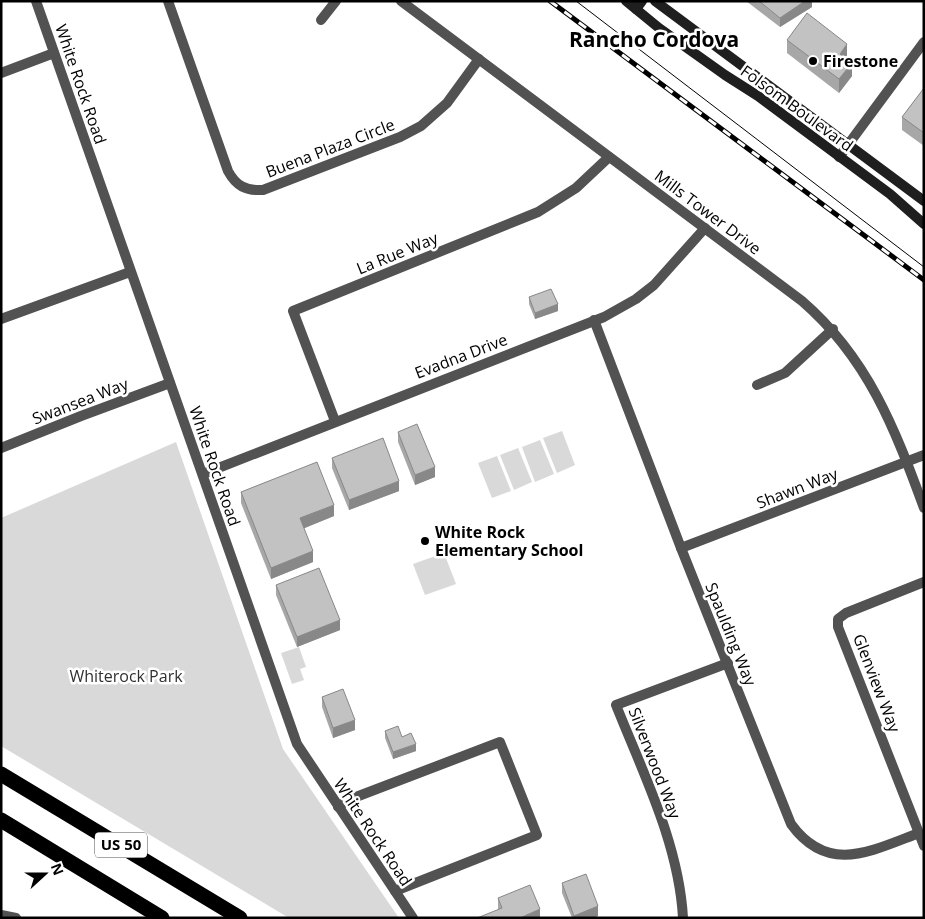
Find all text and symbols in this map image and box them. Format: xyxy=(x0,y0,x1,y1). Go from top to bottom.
street label: White Rock Road xyxy=(50,21,112,147)
district label: Rancho Cordova xyxy=(569,25,739,53)
place label: Firestone xyxy=(823,50,898,72)
marker: Firestone xyxy=(807,55,819,67)
street label: Folsom Boulevard xyxy=(736,60,858,156)
street label: Buena Plaza Circle xyxy=(262,113,398,183)
street label: Mills Tower Drive xyxy=(650,165,766,259)
street label: La Rue Way xyxy=(353,226,442,279)
street label: Evadna Drive xyxy=(412,328,511,384)
street label: Swansea Way xyxy=(29,372,132,429)
street label: White Rock Road xyxy=(184,403,246,529)
street label: Shawn Way xyxy=(753,462,842,514)
place label: White Rock Elementary School xyxy=(435,521,583,561)
marker: White Rock Elementary School xyxy=(419,535,431,547)
street label: Spaulding Way xyxy=(700,579,762,690)
street label: Glenview Way xyxy=(848,631,906,736)
park label: Whiterock Park xyxy=(69,665,183,687)
street label: Silverwood Way xyxy=(624,704,687,823)
street label: White Rock Road xyxy=(329,774,417,890)
road number: US 50 xyxy=(95,832,147,858)
north arrow xyxy=(20,849,70,899)
text: N xyxy=(47,860,69,878)

